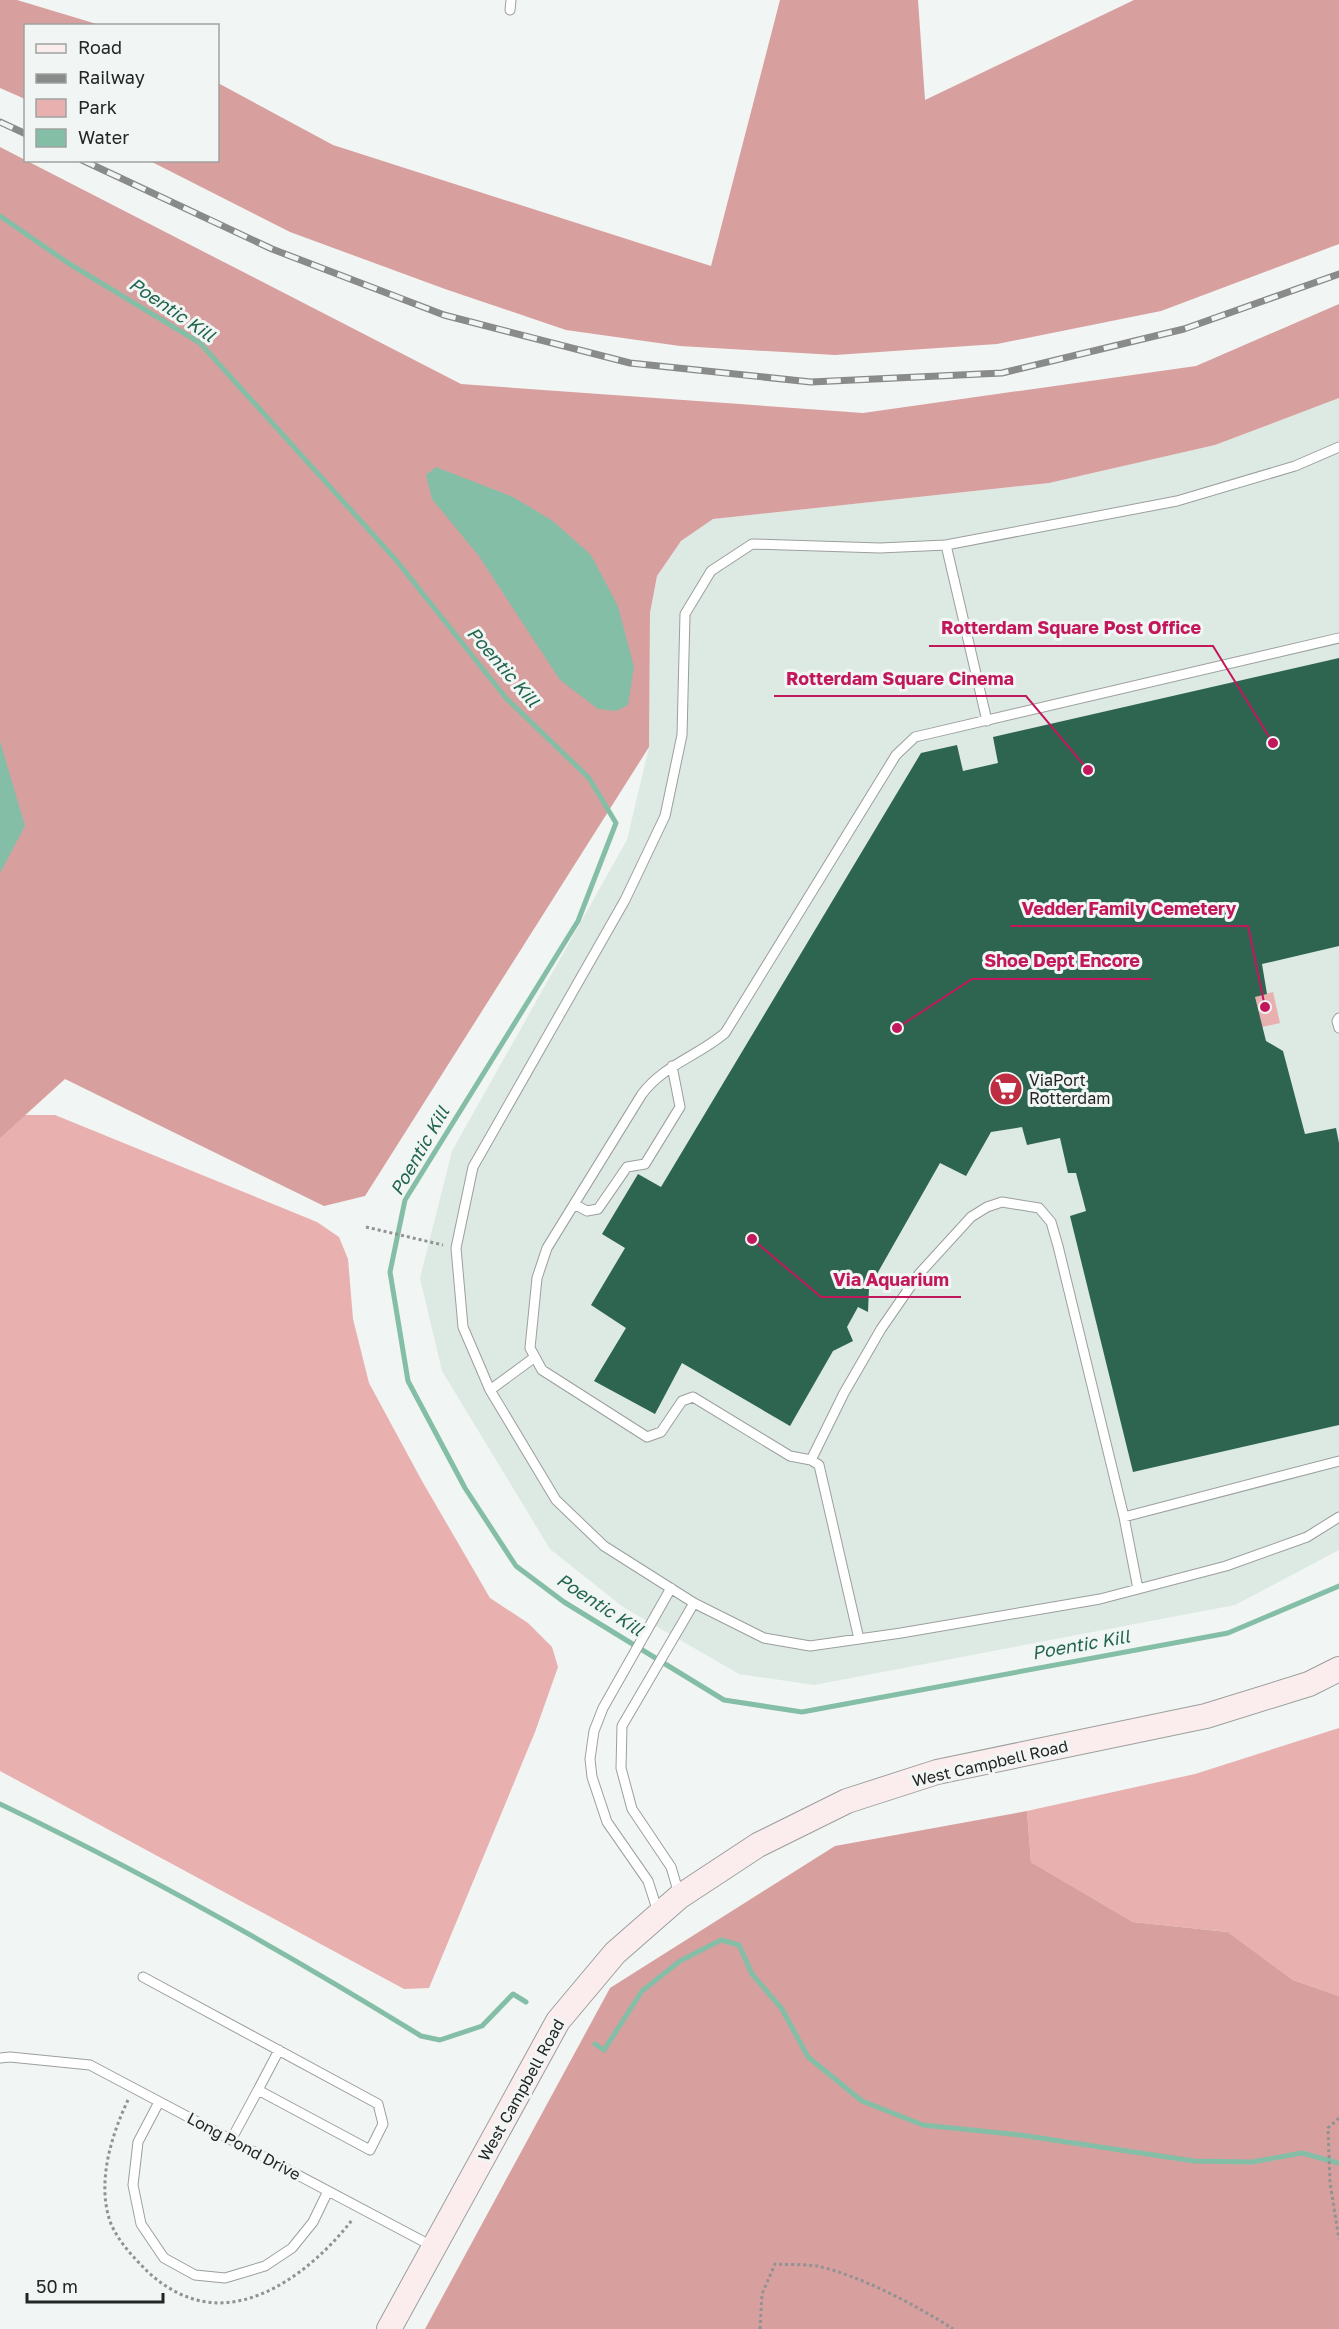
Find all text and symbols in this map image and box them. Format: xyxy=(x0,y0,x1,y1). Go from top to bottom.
legend xyxy=(24,24,219,162)
text: Road xyxy=(78,36,122,58)
text: Railway xyxy=(78,66,145,88)
text: Park xyxy=(78,96,117,118)
text: Water xyxy=(78,126,129,148)
water label: Poentic Kill xyxy=(125,272,221,347)
callout: Rotterdam Square Post Office xyxy=(929,610,1213,646)
text: Rotterdam Square Post Office xyxy=(941,616,1201,638)
water label: Poentic Kill xyxy=(463,622,545,712)
callout: Rotterdam Square Cinema xyxy=(774,660,1026,696)
text: Rotterdam Square Cinema xyxy=(786,667,1014,689)
callout: Vedder Family Cemetery xyxy=(1010,890,1248,926)
text: Vedder Family Cemetery xyxy=(1022,897,1237,919)
callout: Shoe Dept Encore xyxy=(972,943,1151,979)
text: Shoe Dept Encore xyxy=(984,949,1140,971)
place label: ViaPort Rotterdam xyxy=(1029,1070,1110,1108)
supermarket icon: ViaPort Rotterdam xyxy=(988,1071,1024,1107)
water label: Poentic Kill xyxy=(385,1101,454,1199)
callout: Via Aquarium xyxy=(821,1261,961,1297)
text: Via Aquarium xyxy=(833,1268,949,1290)
water label: Poentic Kill xyxy=(553,1568,649,1641)
water label: Poentic Kill xyxy=(1030,1624,1133,1663)
street label: West Campbell Road xyxy=(910,1735,1070,1791)
street label: West Campbell Road xyxy=(474,2015,568,2165)
street label: Long Pond Drive xyxy=(184,2108,304,2184)
scale bar xyxy=(27,2266,164,2304)
text: 50 m xyxy=(36,2275,78,2297)

